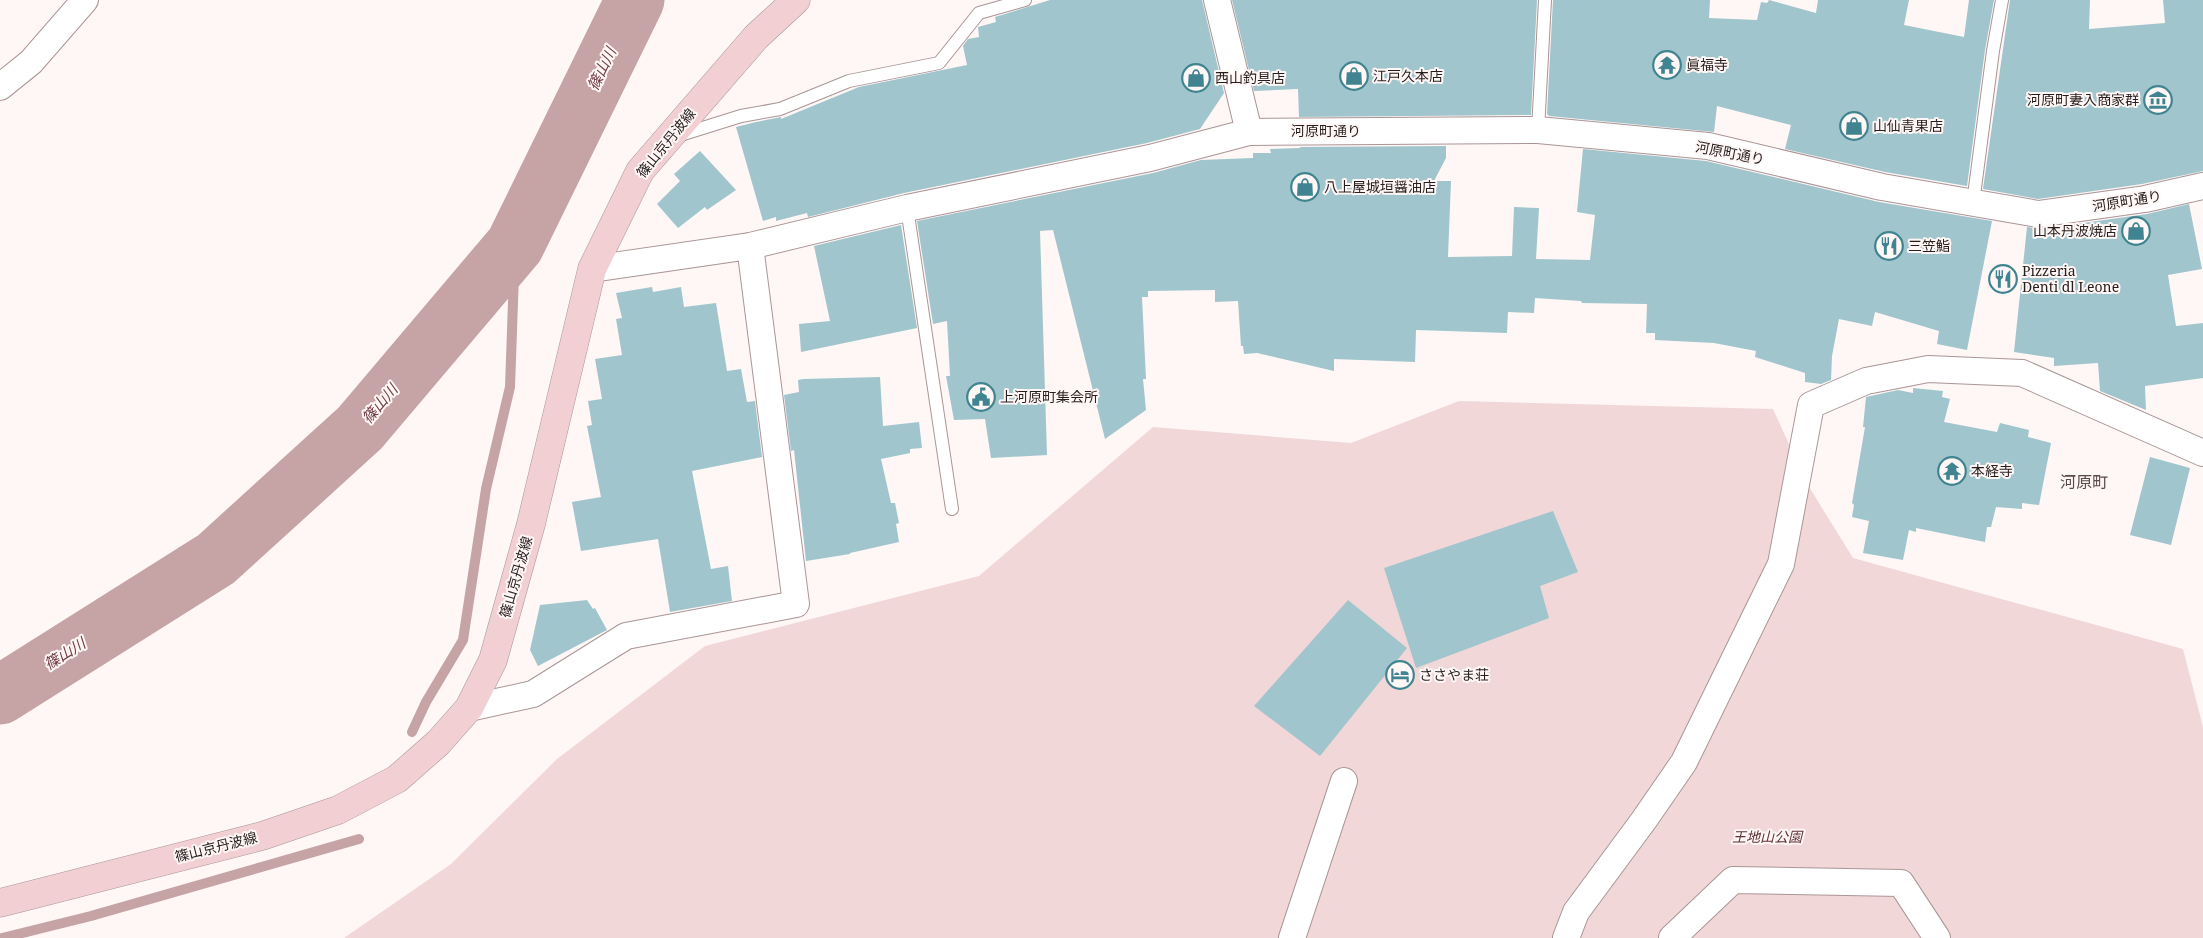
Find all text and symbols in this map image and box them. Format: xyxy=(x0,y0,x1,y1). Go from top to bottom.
water label: 篠山川 xyxy=(582,42,621,93)
temple icon: 眞福寺 xyxy=(1652,50,1682,80)
place label: 眞福寺 xyxy=(1686,55,1728,74)
shop icon: 江戸久本店 xyxy=(1339,61,1369,91)
shop icon: 西山釣具店 xyxy=(1181,63,1211,93)
place label: 江戸久本店 xyxy=(1373,66,1443,85)
place label: 西山釣具店 xyxy=(1215,68,1285,87)
museum icon: 河原町妻入商家群 xyxy=(2143,85,2173,115)
place label: 河原町妻入商家群 xyxy=(2027,90,2139,109)
street label: 篠山京丹波線 xyxy=(632,104,699,181)
shop icon: 山仙青果店 xyxy=(1839,111,1869,141)
place label: 山仙青果店 xyxy=(1873,116,1943,135)
street label: 河原町通り xyxy=(1291,121,1361,140)
street label: 河原町通り xyxy=(1694,137,1766,169)
shop icon: 八上屋城垣醤油店 xyxy=(1290,172,1320,202)
place label: 八上屋城垣醤油店 xyxy=(1324,177,1436,196)
street label: 河原町通り xyxy=(2091,186,2163,215)
shop icon: 山本丹波焼店 xyxy=(2121,216,2151,246)
place label: 山本丹波焼店 xyxy=(2033,221,2117,240)
restaurant icon: 三笠鮨 xyxy=(1874,231,1904,261)
place label: 三笠鮨 xyxy=(1908,236,1950,255)
place label: Pizzeria Denti dl Leone xyxy=(2022,261,2119,296)
restaurant icon: Pizzeria Denti dl Leone xyxy=(1988,264,2018,294)
water label: 篠山川 xyxy=(357,378,403,427)
public building icon: 上河原町集会所 xyxy=(966,382,996,412)
place label: 上河原町集会所 xyxy=(1000,387,1098,406)
temple icon: 本経寺 xyxy=(1937,456,1967,486)
place label: 本経寺 xyxy=(1971,461,2013,480)
district label: 河原町 xyxy=(2060,471,2108,493)
street label: 篠山京丹波線 xyxy=(495,534,536,620)
water label: 篠山川 xyxy=(40,632,91,674)
hotel icon: ささやま荘 xyxy=(1385,660,1415,690)
place label: ささやま荘 xyxy=(1419,665,1489,684)
street label: 篠山京丹波線 xyxy=(173,827,259,866)
park label: 王地山公園 xyxy=(1732,827,1804,846)

